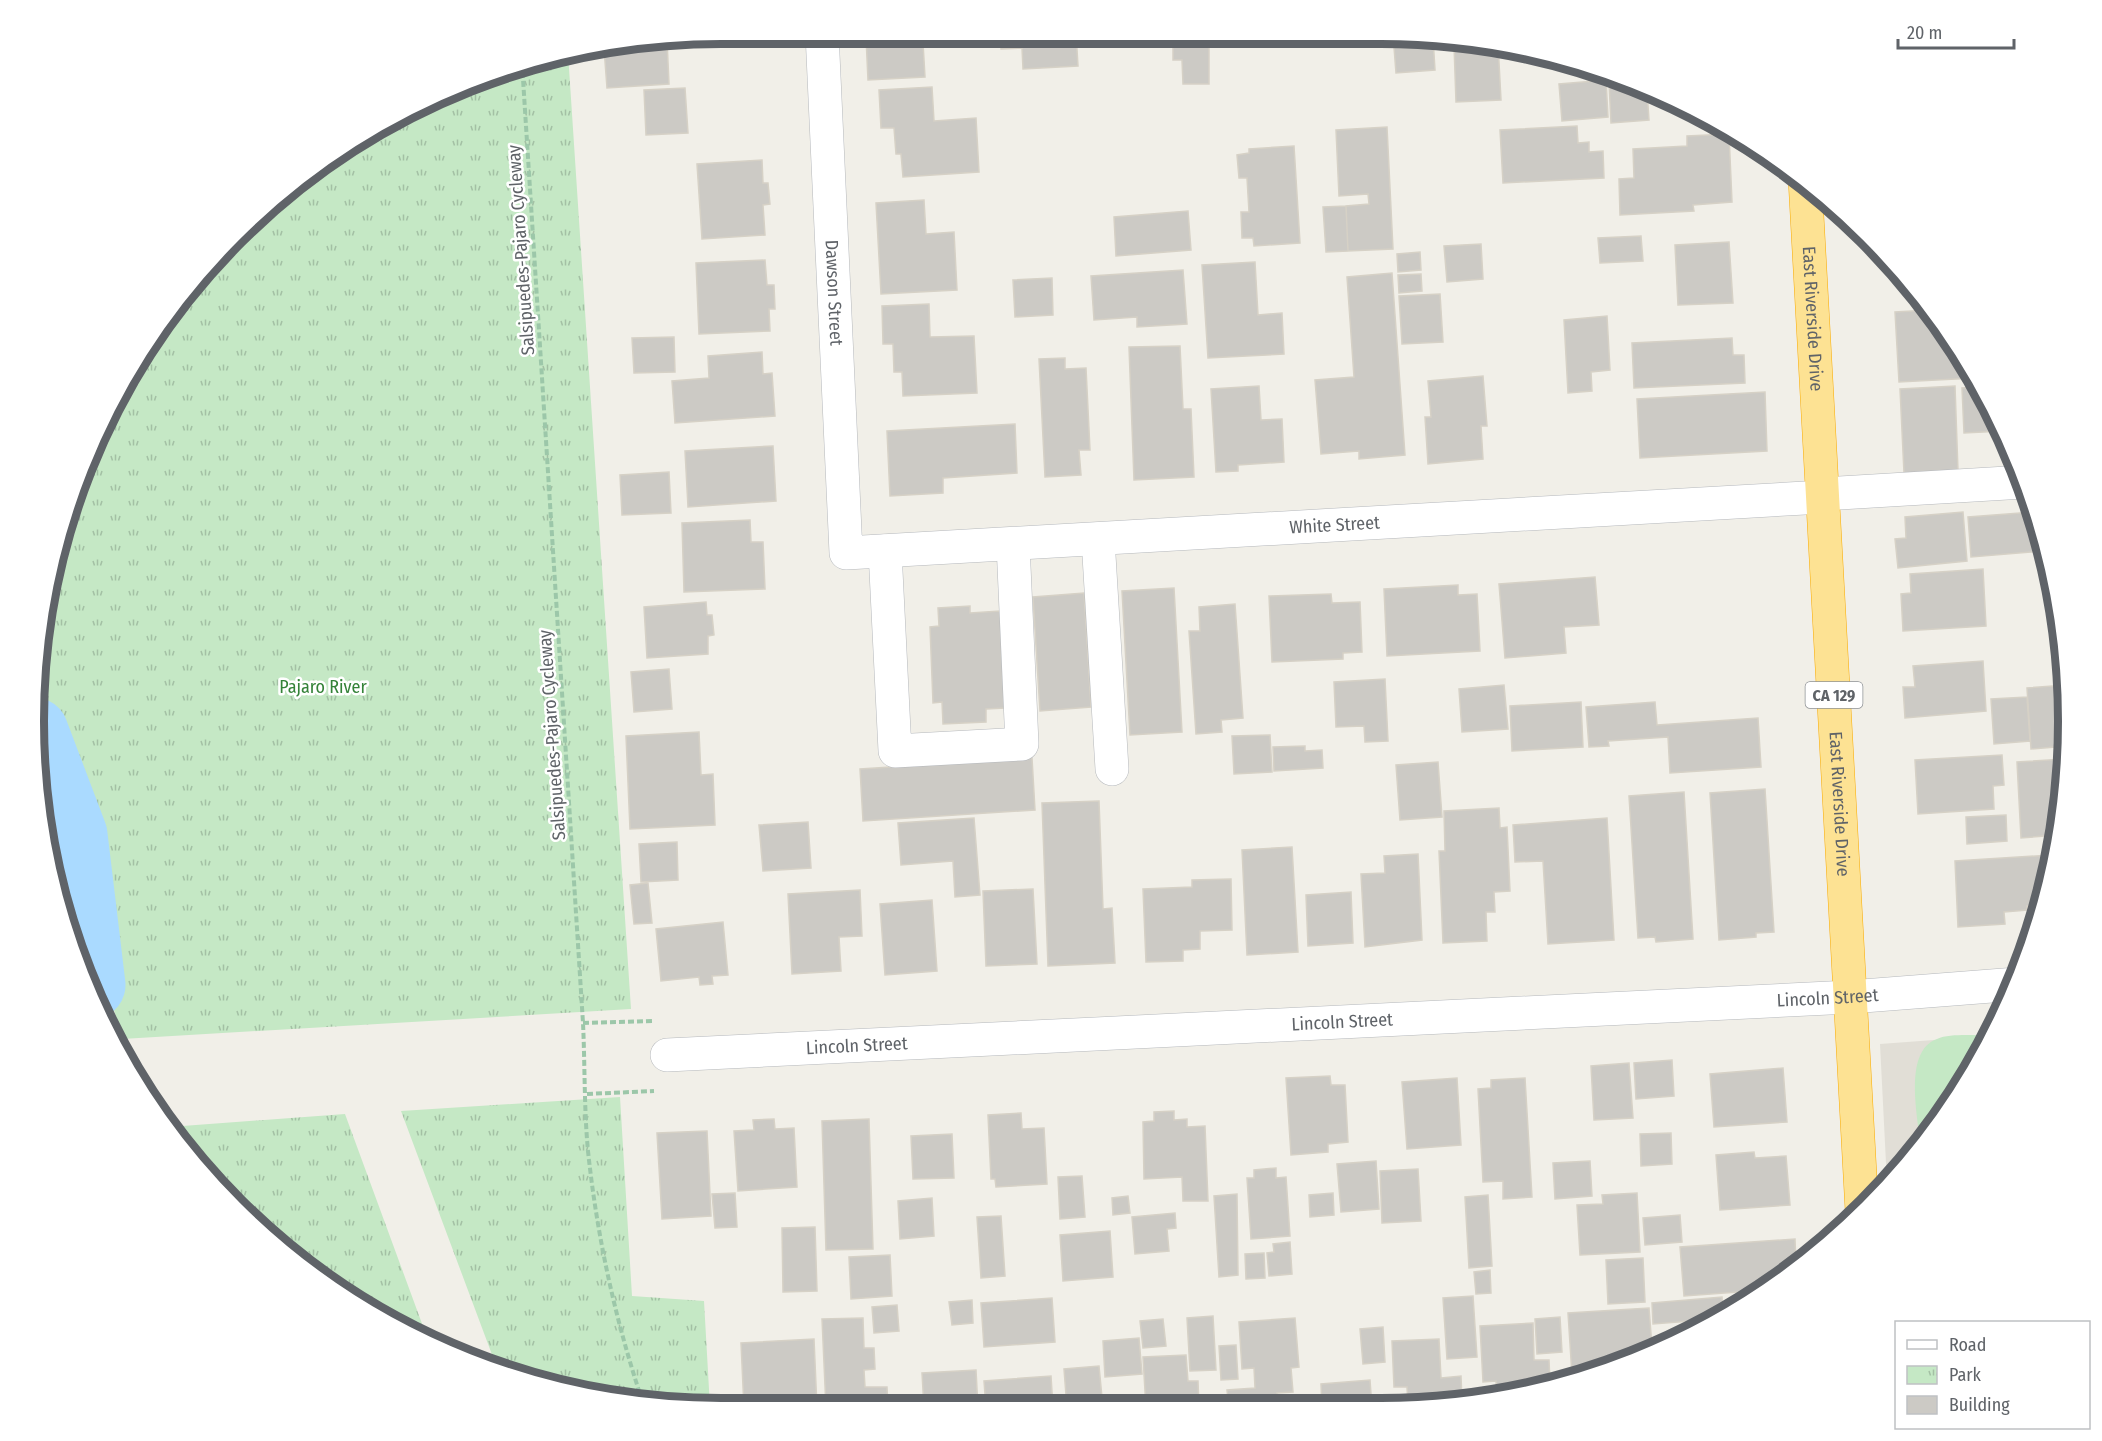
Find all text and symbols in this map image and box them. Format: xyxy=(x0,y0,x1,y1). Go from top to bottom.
scale bar xyxy=(1898,12,2014,50)
text: 20 m xyxy=(1907,22,1942,44)
street label: Salsipuedes-Pajaro Cycleway xyxy=(503,144,539,356)
street label: Dawson Street xyxy=(821,239,847,346)
street label: East Riverside Drive xyxy=(1798,246,1828,392)
street label: White Street xyxy=(1289,511,1381,539)
street label: Salsipuedes-Pajaro Cycleway xyxy=(534,629,570,841)
park label: Pajaro River xyxy=(279,676,367,698)
road number: CA 129 xyxy=(1806,682,1862,708)
street label: East Riverside Drive xyxy=(1825,731,1855,877)
street label: Lincoln Street xyxy=(1776,984,1879,1012)
street label: Lincoln Street xyxy=(1291,1008,1394,1035)
street label: Lincoln Street xyxy=(805,1032,908,1059)
legend xyxy=(1895,1321,2090,1429)
text: Road xyxy=(1949,1334,1986,1356)
text: Park xyxy=(1949,1364,1982,1386)
text: Building xyxy=(1949,1394,2010,1416)

